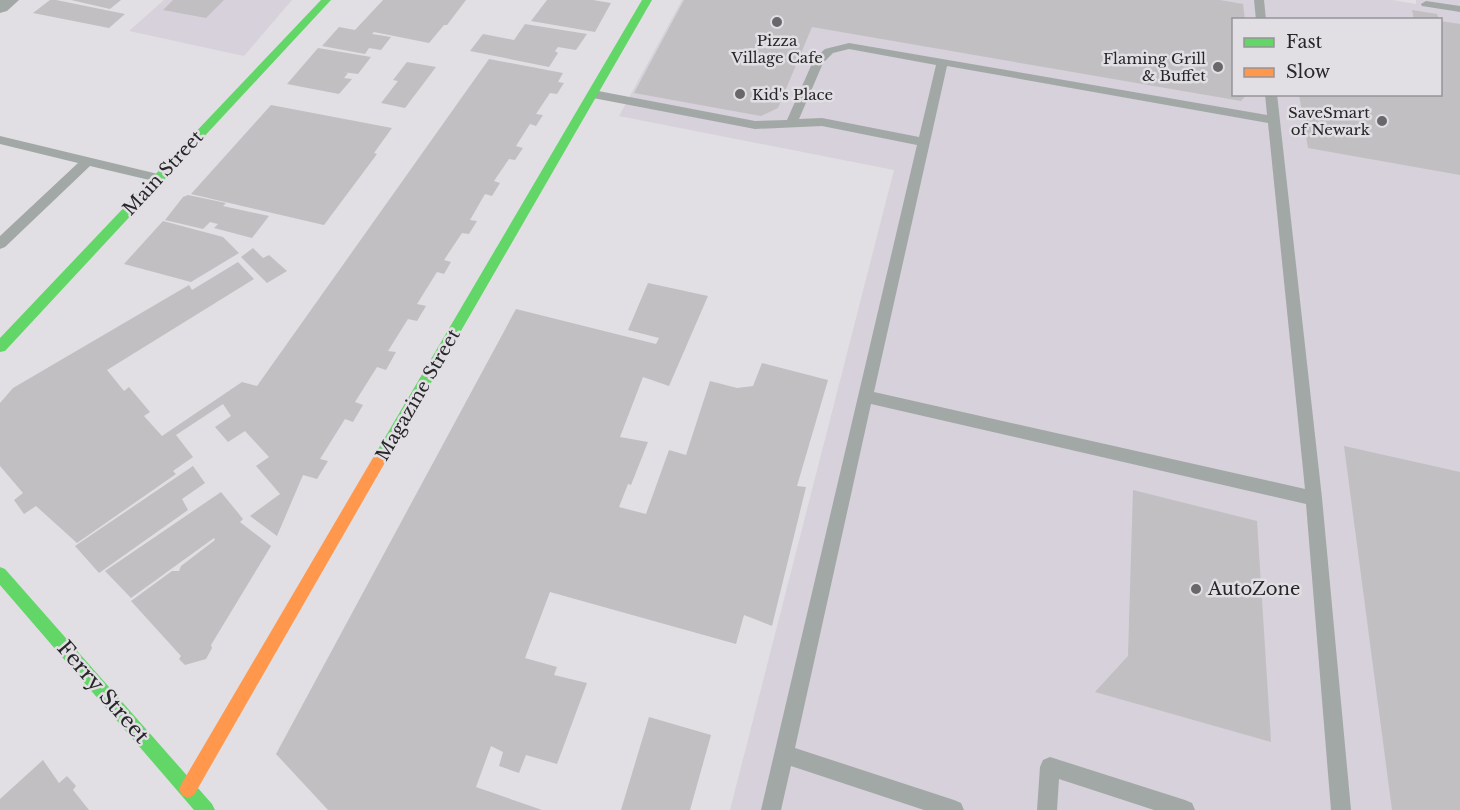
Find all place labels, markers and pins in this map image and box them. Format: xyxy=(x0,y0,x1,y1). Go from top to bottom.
marker: Pizza Village Cafe xyxy=(770,15,784,29)
place label: Pizza Village Cafe xyxy=(730,31,823,67)
place label: Flaming Grill & Buffet xyxy=(1103,49,1206,85)
marker: Flaming Grill & Buffet xyxy=(1211,60,1225,74)
place label: Kid's Place xyxy=(752,85,833,104)
marker: Kid's Place xyxy=(733,87,747,101)
place label: SaveSmart of Newark xyxy=(1288,103,1371,139)
marker: SaveSmart of Newark xyxy=(1375,114,1389,128)
place label: AutoZone xyxy=(1207,578,1300,600)
marker: AutoZone xyxy=(1189,582,1203,596)

